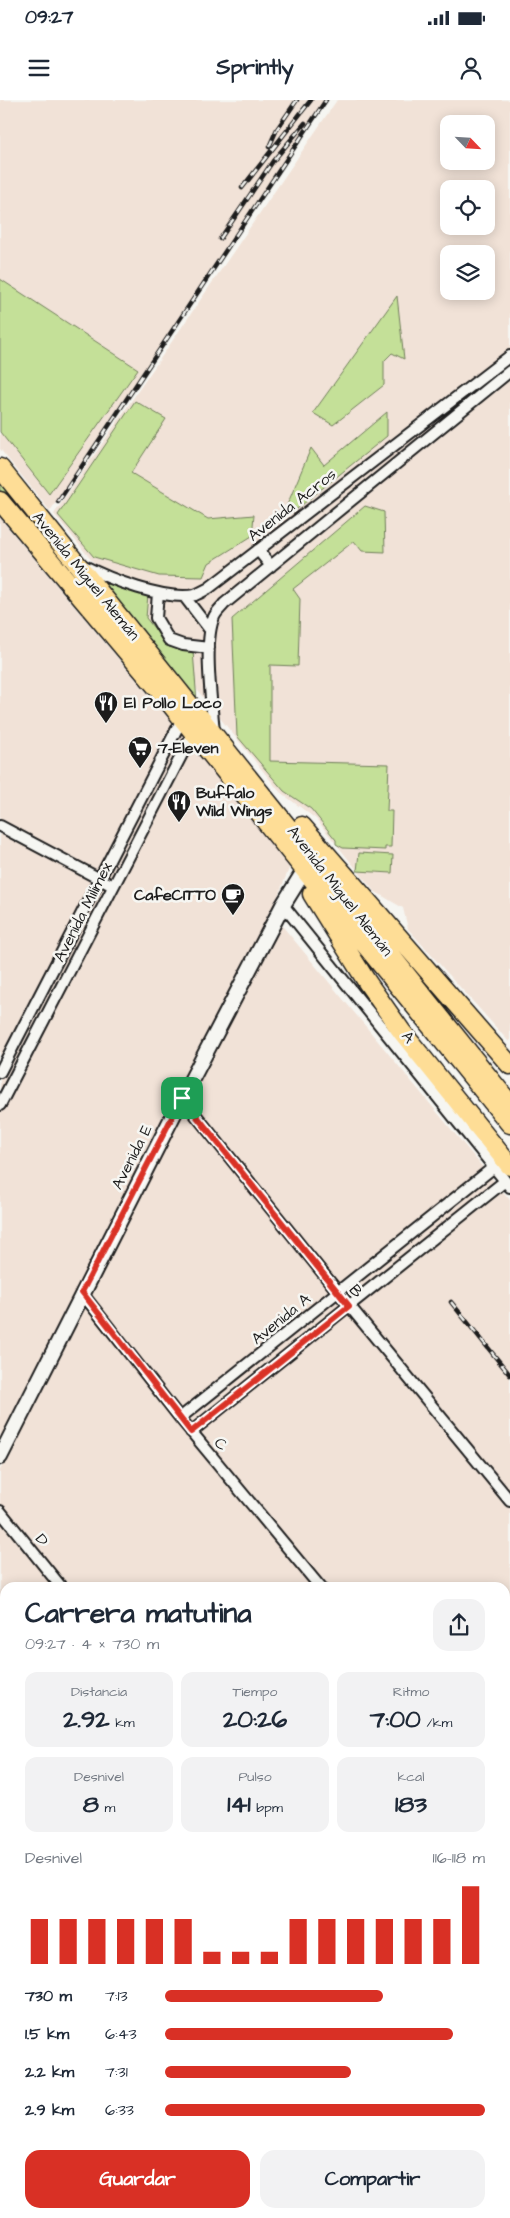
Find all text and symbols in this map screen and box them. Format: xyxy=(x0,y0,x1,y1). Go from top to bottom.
text: 09:27 xyxy=(25,4,74,31)
text: Sprintly xyxy=(216,52,294,83)
icon: menu xyxy=(25,54,53,82)
icon: person xyxy=(457,54,485,82)
north arrow xyxy=(440,115,495,170)
map controls xyxy=(440,115,495,300)
button: locate xyxy=(440,180,495,235)
button: layers xyxy=(440,245,495,300)
street label: Avenida Acros xyxy=(243,464,341,546)
street label: Avenida Miguel Alemán xyxy=(26,507,145,646)
restaurant icon: El Pollo Loco xyxy=(93,690,119,724)
place label: El Pollo Loco xyxy=(124,692,222,714)
supermarket icon: 7-Eleven xyxy=(127,735,153,769)
place label: 7-Eleven xyxy=(157,737,218,759)
place label: Buffalo Wild Wings xyxy=(195,782,272,824)
restaurant icon: Buffalo Wild Wings xyxy=(166,789,192,823)
street label: Avenida Miguel Alemán xyxy=(281,821,398,961)
street label: Avenida Milimex xyxy=(48,858,118,966)
cafe icon: CafeCITTO xyxy=(220,882,246,916)
place label: CafeCITTO xyxy=(134,884,216,906)
street label: A xyxy=(396,1026,420,1048)
pin xyxy=(161,1077,203,1119)
icon: arrive xyxy=(168,1084,196,1112)
street label: Avenida E xyxy=(106,1120,158,1193)
street label: B xyxy=(344,1280,369,1303)
street label: Avenida A xyxy=(247,1288,315,1350)
street label: C xyxy=(209,1433,233,1455)
street label: D xyxy=(30,1529,54,1551)
text: Carrera matutina xyxy=(25,1594,251,1633)
button: share xyxy=(433,1599,485,1651)
text: 09:27 · 4 × 730 m xyxy=(25,1633,159,1655)
text: Distancia xyxy=(71,1682,127,1702)
text: Tiempo xyxy=(233,1682,277,1702)
text: Ritmo xyxy=(393,1682,429,1702)
text: 2.92 xyxy=(63,1702,110,1737)
text: 20:26 xyxy=(223,1702,287,1737)
text: 7:00 xyxy=(370,1702,421,1737)
text: km xyxy=(110,1713,135,1733)
text: /km xyxy=(421,1713,452,1733)
text: Desnivel xyxy=(74,1767,124,1787)
text: Pulso xyxy=(238,1767,272,1787)
text: kcal xyxy=(398,1767,424,1787)
text: 8 xyxy=(83,1787,99,1822)
text: 141 xyxy=(227,1787,251,1822)
text: 183 xyxy=(395,1787,427,1822)
text: m xyxy=(99,1798,115,1818)
text: bpm xyxy=(251,1798,283,1818)
text: Desnivel xyxy=(25,1847,82,1869)
text: 116–118 m xyxy=(433,1847,485,1869)
text: 730 m xyxy=(25,1985,72,2007)
text: 7:13 xyxy=(105,1985,128,2007)
text: 1.5 km xyxy=(25,2023,69,2045)
text: 6:43 xyxy=(105,2023,137,2045)
text: 2.2 km xyxy=(25,2061,74,2083)
text: 7:31 xyxy=(105,2061,128,2083)
text: 2.9 km xyxy=(25,2099,74,2121)
text: 6:33 xyxy=(105,2099,134,2121)
button: Guardar xyxy=(25,2150,250,2208)
button: Compartir xyxy=(260,2150,485,2208)

